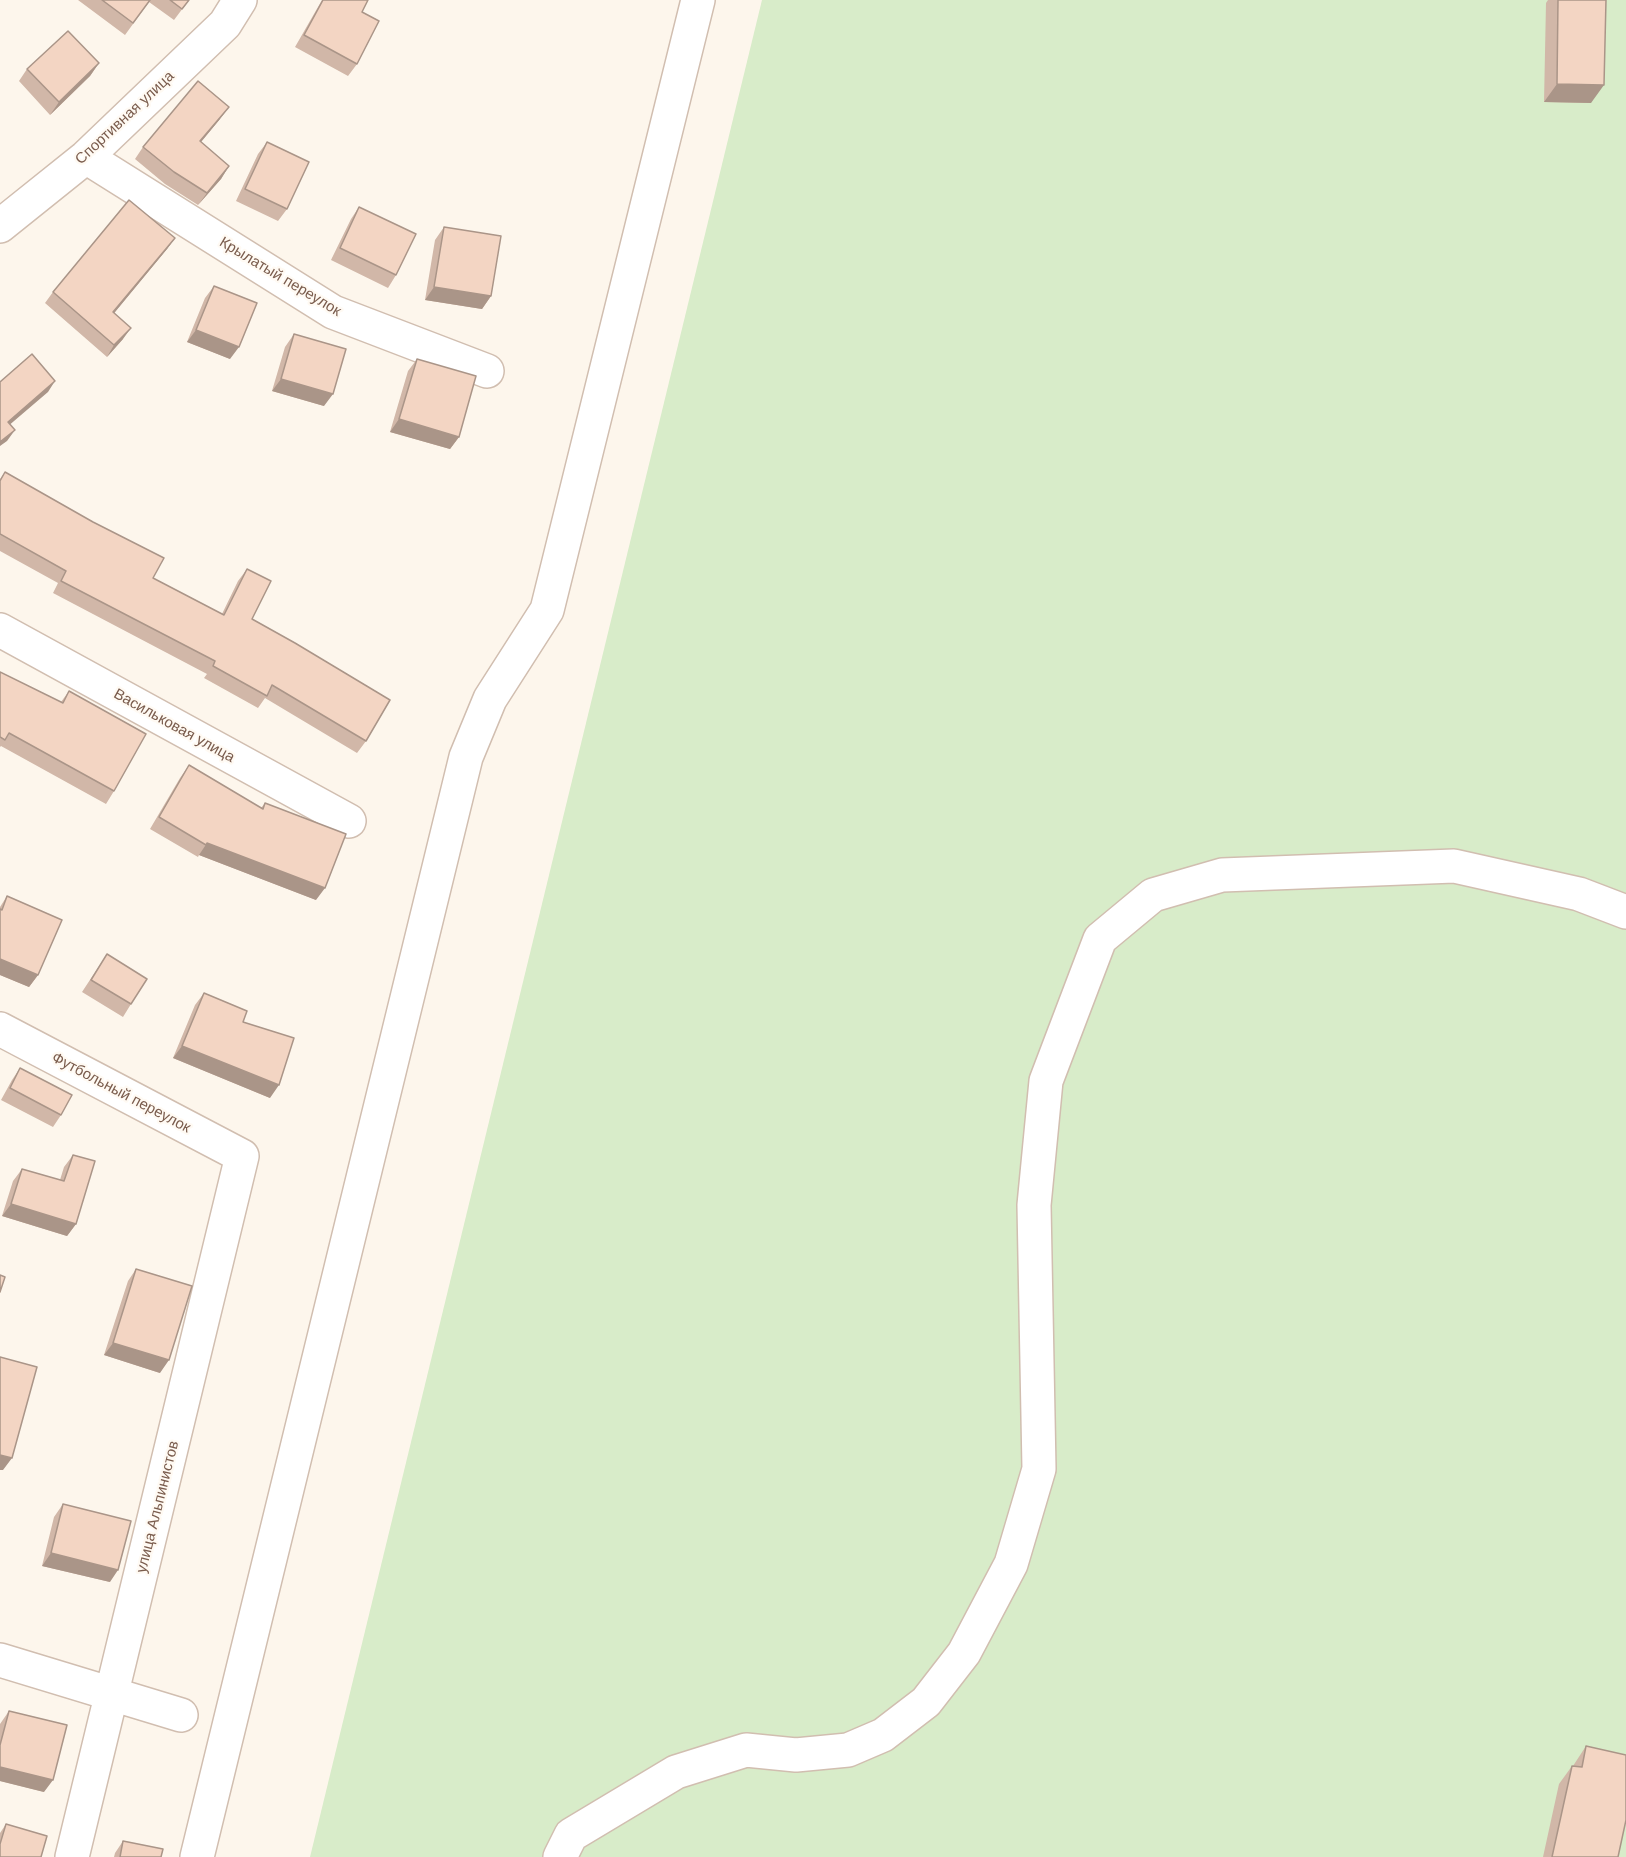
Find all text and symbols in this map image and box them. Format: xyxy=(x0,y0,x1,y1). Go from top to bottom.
street label: Спортивная улица xyxy=(72,68,178,168)
street label: Крылатый переулок xyxy=(216,234,344,320)
street label: Васильковая улица xyxy=(110,685,238,767)
street label: Футбольный переулок xyxy=(49,1049,193,1137)
street label: улица Альпинистов xyxy=(133,1439,183,1575)

